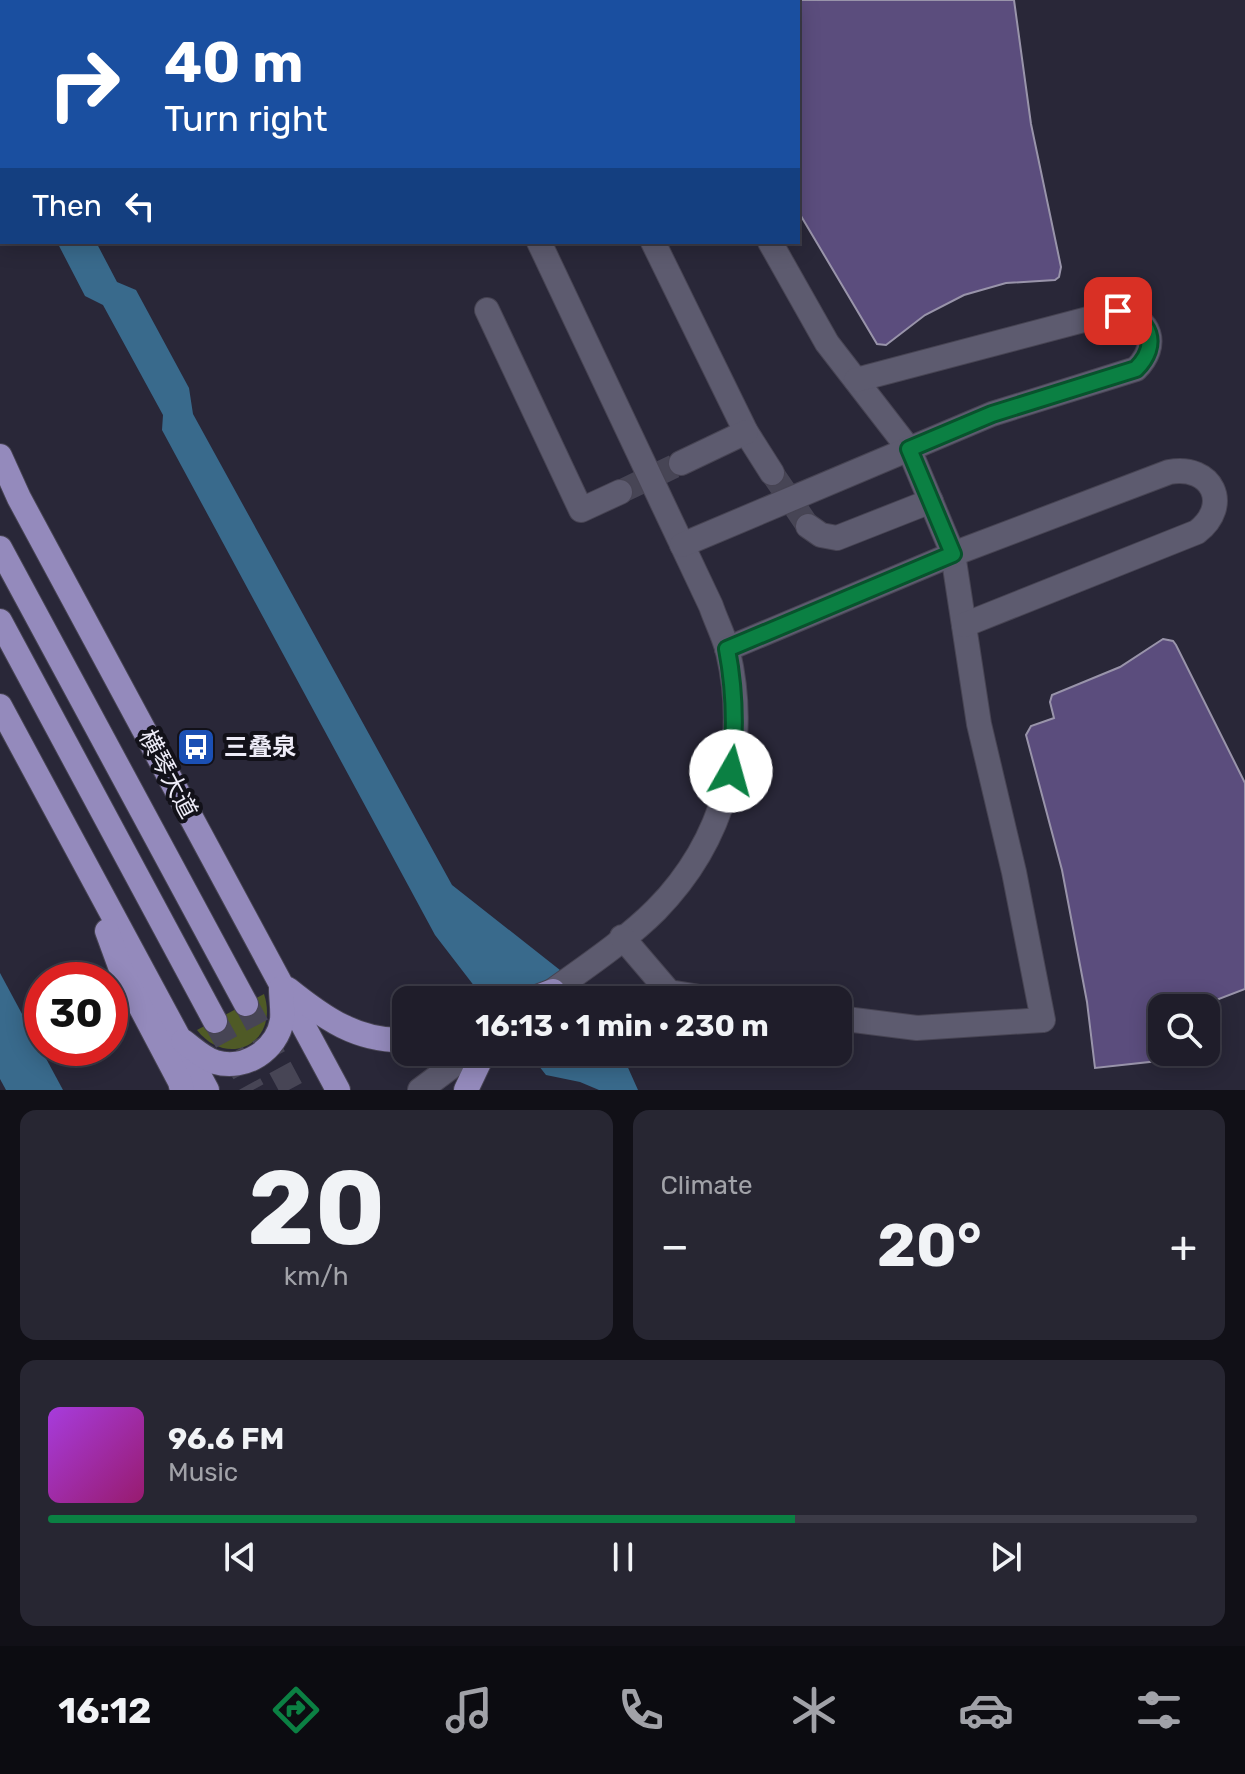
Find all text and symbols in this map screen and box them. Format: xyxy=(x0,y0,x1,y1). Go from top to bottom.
text: 40 m xyxy=(164,30,304,96)
icon: right xyxy=(32,32,136,136)
text: Turn right xyxy=(164,97,328,140)
icon: left xyxy=(118,184,162,228)
text: Then xyxy=(32,188,102,224)
pin xyxy=(1084,277,1152,345)
icon: arrive xyxy=(1096,289,1140,333)
street label: 横琴大道 xyxy=(133,725,203,823)
bus stop icon: 三叠泉 xyxy=(175,726,217,768)
position arrow xyxy=(689,729,773,813)
place label: 三叠泉 xyxy=(224,733,296,761)
speed limit sign: 30 xyxy=(24,962,128,1066)
map controls xyxy=(1148,994,1220,1066)
button: search xyxy=(1148,994,1220,1066)
text: 16:13 · 1 min · 230 m xyxy=(475,1008,769,1044)
text: 20 xyxy=(247,1147,385,1270)
text: Climate xyxy=(661,1170,753,1201)
text: 20° xyxy=(877,1210,982,1281)
text: − xyxy=(661,1220,689,1272)
text: + xyxy=(1170,1220,1197,1272)
text: km/h xyxy=(284,1261,349,1292)
text: 96.6 FM xyxy=(168,1421,284,1457)
text: Music xyxy=(168,1457,238,1488)
icon: previous xyxy=(218,1535,262,1579)
icon: pause xyxy=(601,1535,645,1579)
icon: next xyxy=(984,1535,1028,1579)
icon: directions xyxy=(268,1682,324,1738)
icon: music xyxy=(441,1682,497,1738)
icon: phone xyxy=(613,1682,669,1738)
icon: climate xyxy=(786,1682,842,1738)
icon: car xyxy=(958,1682,1014,1738)
icon: filters xyxy=(1131,1682,1187,1738)
text: 16:12 xyxy=(58,1689,151,1732)

